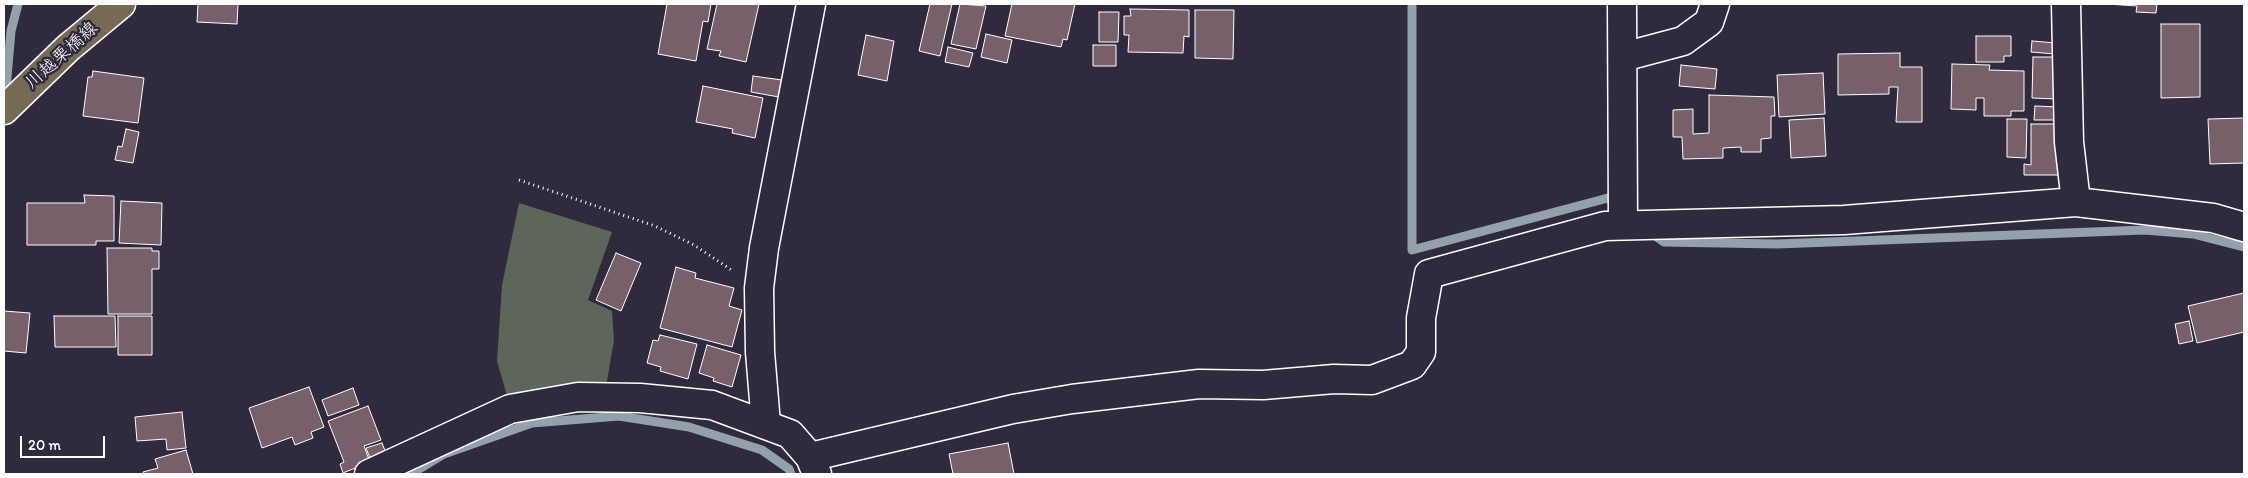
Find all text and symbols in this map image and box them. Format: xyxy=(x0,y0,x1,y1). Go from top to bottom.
street label: 川越栗橋線 xyxy=(21,18,103,94)
scale bar xyxy=(22,426,108,458)
text: 20 m xyxy=(28,436,61,454)

